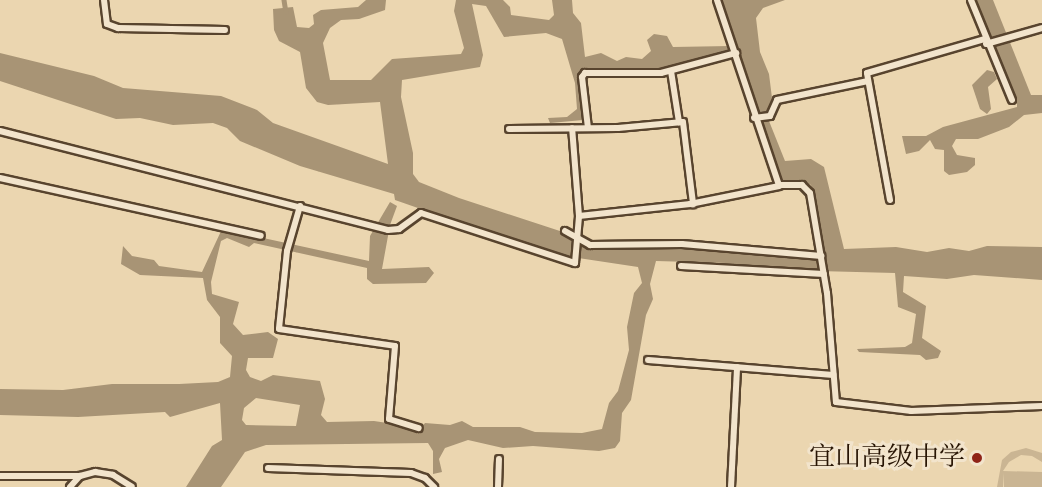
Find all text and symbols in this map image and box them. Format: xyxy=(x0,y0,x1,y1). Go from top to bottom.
place label: 宜山高级中学 xyxy=(809,442,965,474)
marker: 宜山高级中学 xyxy=(970,451,984,465)

